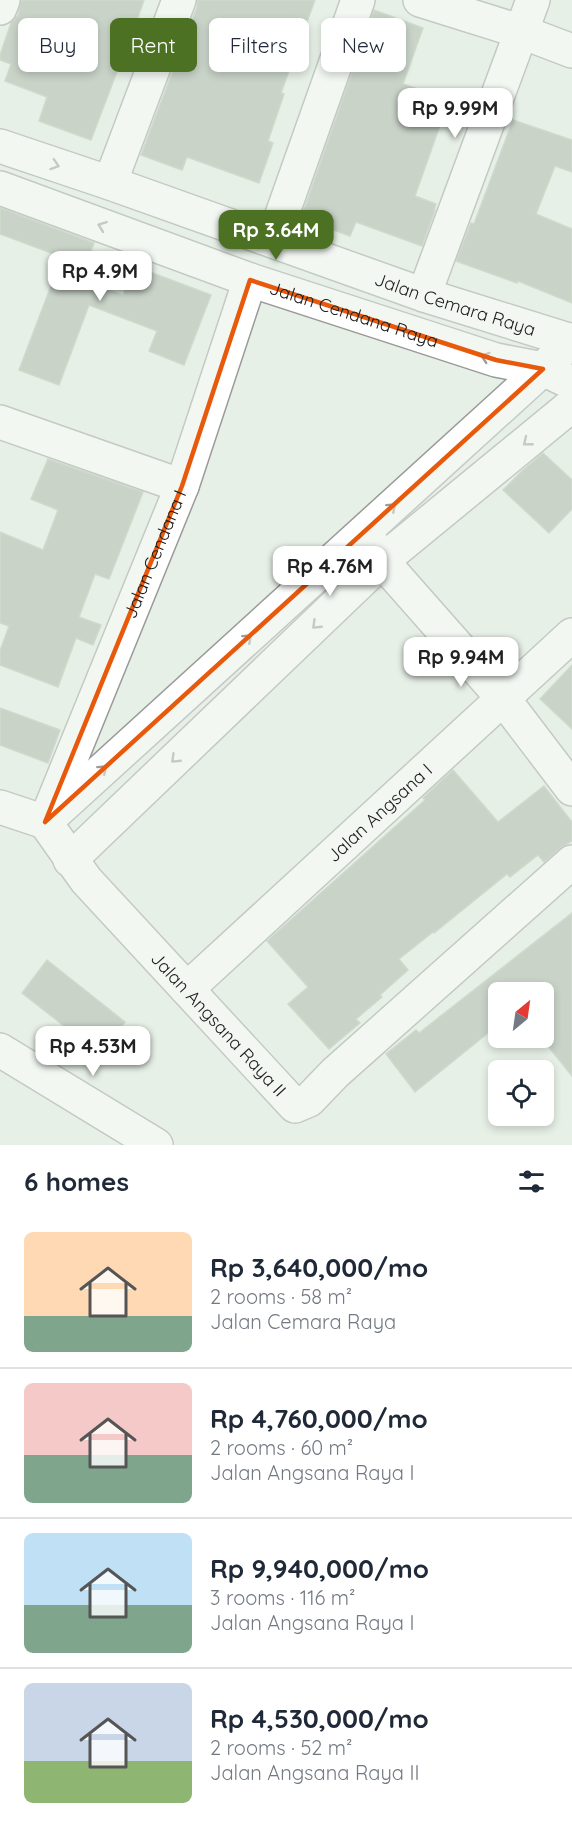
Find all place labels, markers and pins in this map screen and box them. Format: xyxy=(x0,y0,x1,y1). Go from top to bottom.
pin: Rp 9.99M xyxy=(393,88,517,139)
pin: Rp 3.64M xyxy=(214,210,338,261)
pin: Rp 4.9M xyxy=(45,251,155,302)
pin: Rp 4.76M xyxy=(268,546,392,597)
pin: Rp 9.94M xyxy=(399,637,523,688)
pin: Rp 4.53M xyxy=(31,1026,155,1077)

